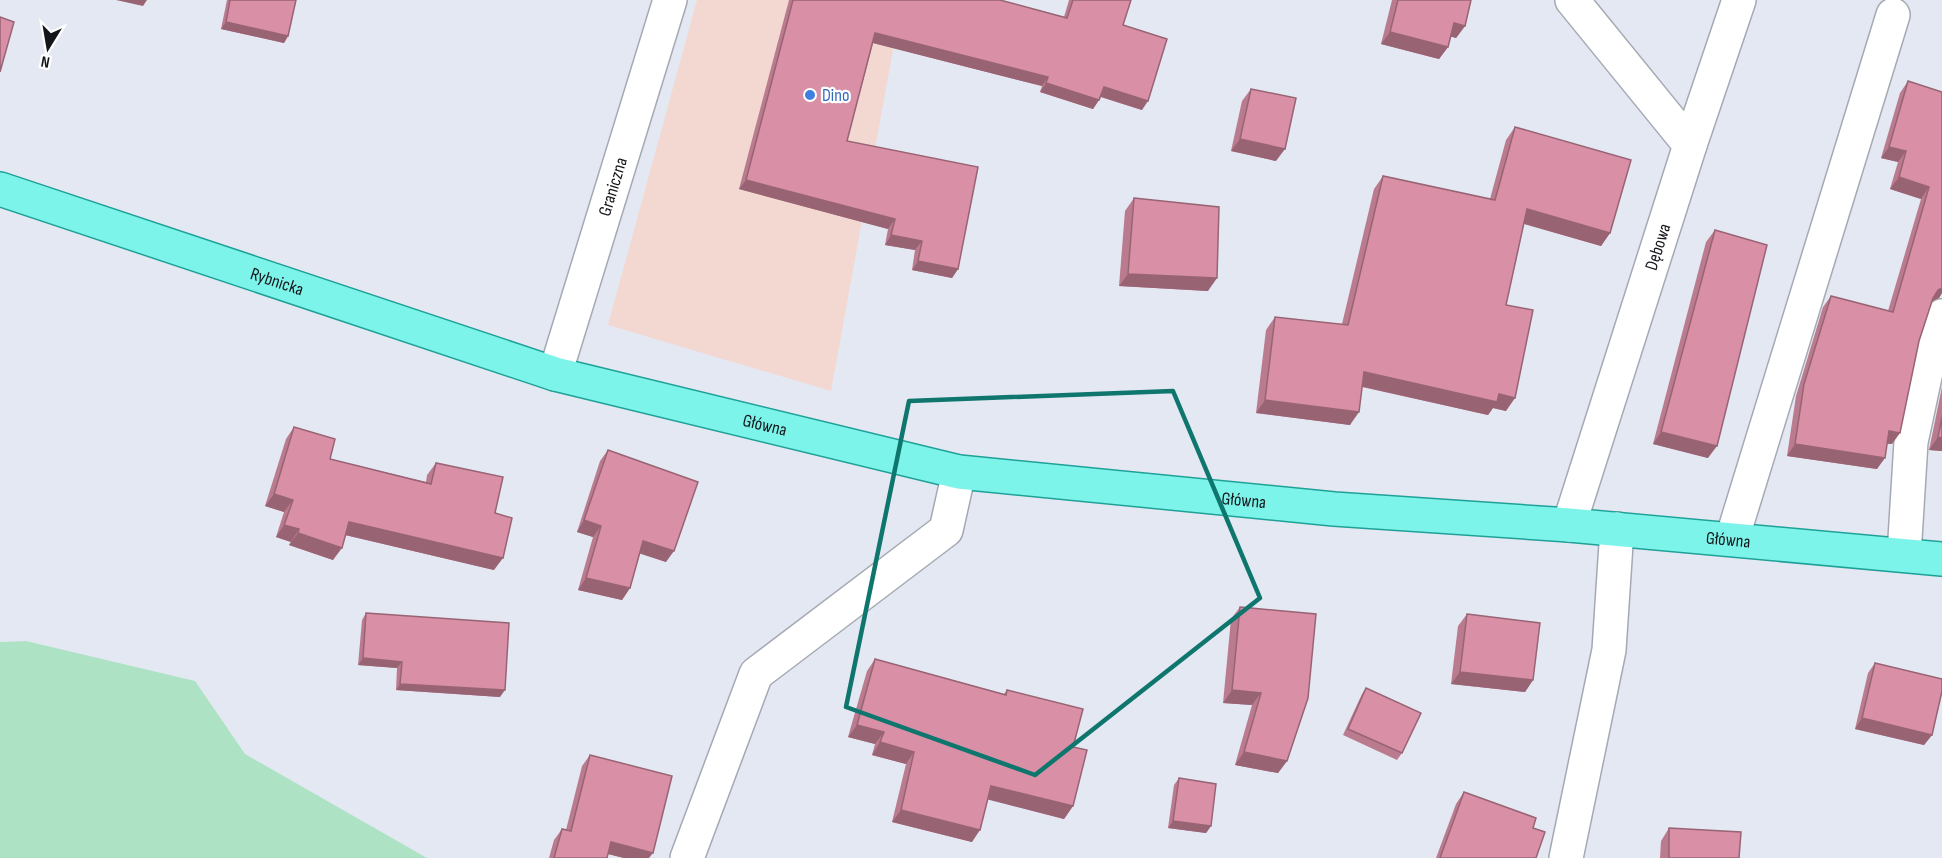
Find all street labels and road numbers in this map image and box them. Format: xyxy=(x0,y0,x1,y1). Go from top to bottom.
street label: Graniczna xyxy=(594,155,632,219)
street label: Dębowa xyxy=(1641,221,1675,273)
street label: Rybnicka xyxy=(248,263,306,300)
street label: Główna xyxy=(741,410,789,441)
street label: Główna xyxy=(1221,488,1267,513)
street label: Główna xyxy=(1705,528,1751,552)

